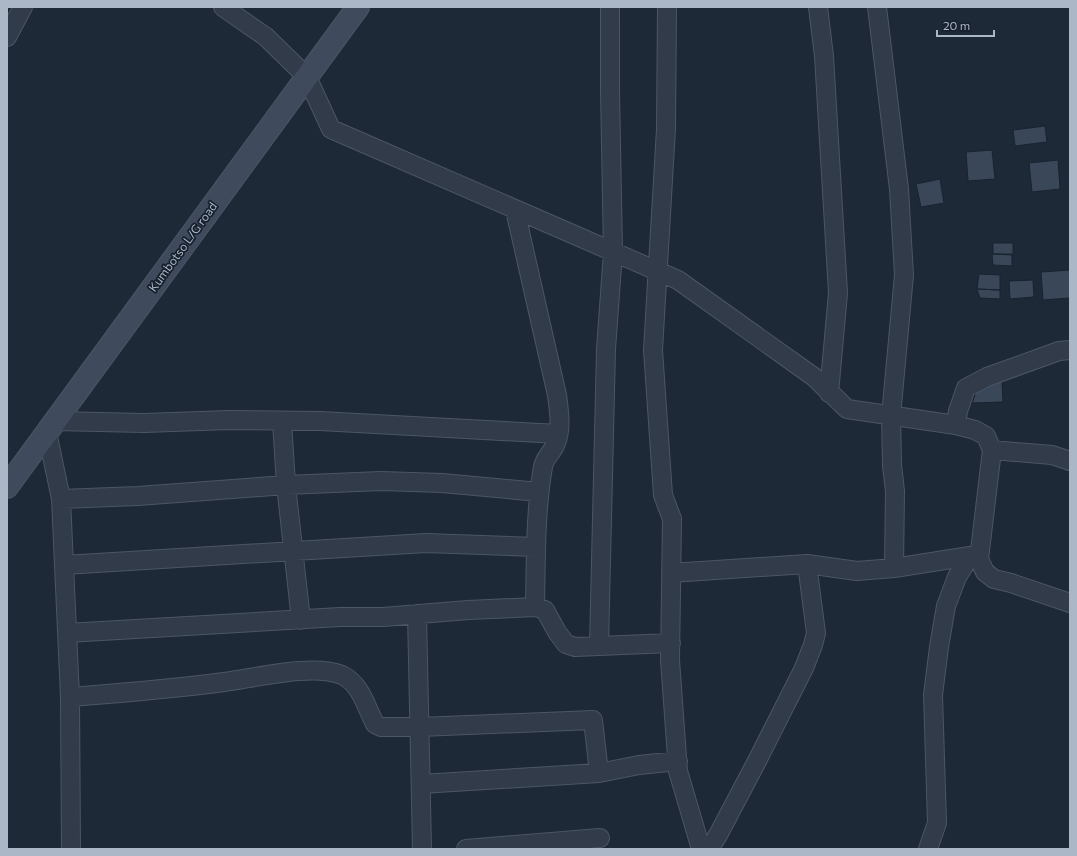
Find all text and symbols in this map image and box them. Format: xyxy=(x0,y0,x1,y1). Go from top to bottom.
scale bar xyxy=(937,12,994,38)
text: 20 m xyxy=(943,18,970,32)
street label: Kumbotso L/G road xyxy=(145,199,219,294)

